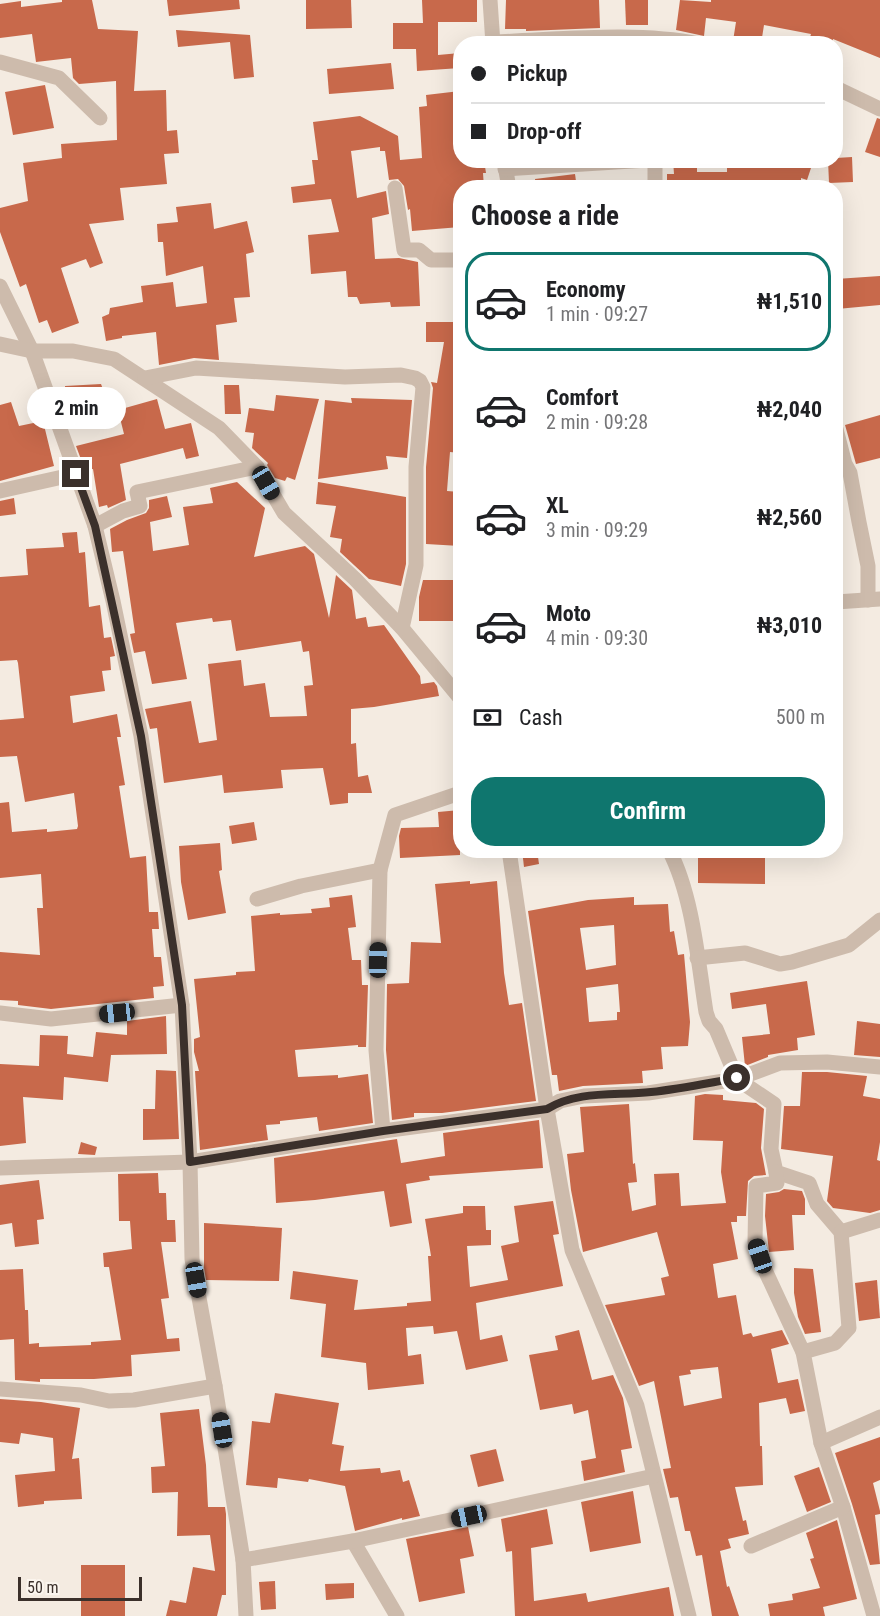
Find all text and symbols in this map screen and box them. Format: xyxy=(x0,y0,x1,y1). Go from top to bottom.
text: Pickup xyxy=(507,61,567,86)
text: Drop-off xyxy=(507,119,581,144)
text: Choose a ride xyxy=(471,200,619,232)
icon: car xyxy=(474,275,528,329)
text: Economy xyxy=(546,277,626,302)
text: ₦1,510 xyxy=(756,289,822,314)
text: 1 min · 09:27 xyxy=(546,302,648,326)
icon: car xyxy=(474,383,528,437)
text: Comfort xyxy=(546,385,619,410)
callout: 2 min xyxy=(26,387,125,429)
text: 2 min xyxy=(54,396,99,420)
text: ₦2,040 xyxy=(756,397,822,422)
text: 2 min · 09:28 xyxy=(546,410,648,434)
route end xyxy=(62,460,89,487)
car xyxy=(249,463,283,503)
icon: car xyxy=(474,491,528,545)
text: XL xyxy=(546,493,569,518)
text: ₦2,560 xyxy=(756,505,822,530)
text: 3 min · 09:29 xyxy=(546,518,648,542)
icon: car xyxy=(474,599,528,653)
text: Moto xyxy=(546,601,591,626)
text: ₦3,010 xyxy=(756,613,822,638)
text: 4 min · 09:30 xyxy=(546,626,648,650)
icon: cash xyxy=(471,701,504,734)
text: Cash xyxy=(519,705,563,730)
text: 500 m xyxy=(776,705,825,729)
button: Confirm xyxy=(471,777,825,846)
car xyxy=(369,942,387,978)
car xyxy=(98,1002,136,1024)
route start xyxy=(723,1064,750,1091)
car xyxy=(746,1236,774,1276)
car xyxy=(184,1261,208,1299)
car xyxy=(210,1411,234,1449)
car xyxy=(450,1503,488,1529)
scale bar xyxy=(18,1574,142,1602)
text: 50 m xyxy=(27,1578,59,1597)

